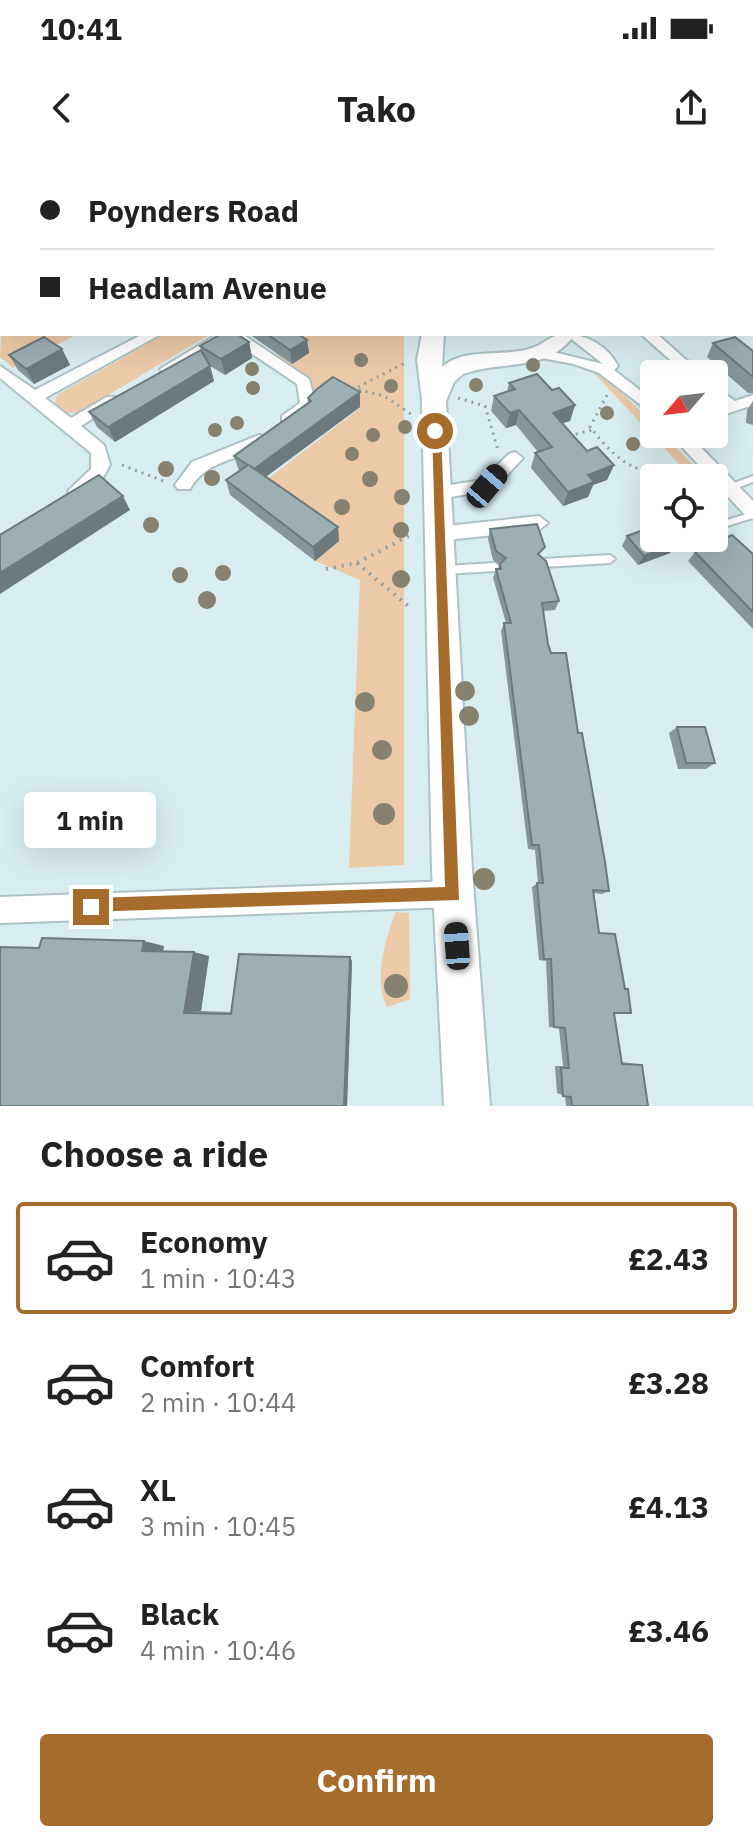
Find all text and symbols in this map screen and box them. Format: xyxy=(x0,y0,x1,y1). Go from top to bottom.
text: 10:41 xyxy=(40,9,122,48)
text: Tako xyxy=(337,85,416,132)
icon: back xyxy=(40,86,84,130)
icon: share xyxy=(669,86,713,130)
text: Poynders Road xyxy=(88,191,299,230)
text: Headlam Avenue xyxy=(88,268,327,307)
north arrow xyxy=(640,360,728,448)
map controls xyxy=(640,360,728,552)
route start xyxy=(417,413,453,449)
car xyxy=(462,460,512,512)
button: locate xyxy=(640,464,728,552)
callout: 1 min xyxy=(25,791,157,847)
text: 1 min xyxy=(56,803,124,837)
route end xyxy=(73,889,109,925)
car xyxy=(443,921,471,971)
text: Choose a ride xyxy=(40,1130,268,1177)
icon: car xyxy=(44,1222,116,1294)
text: Economy xyxy=(140,1222,268,1261)
text: £2.43 xyxy=(628,1239,709,1278)
text: 1 min · 10:43 xyxy=(140,1261,296,1295)
icon: car xyxy=(44,1346,116,1418)
text: Comfort xyxy=(140,1346,255,1385)
text: £3.28 xyxy=(628,1363,709,1402)
text: 2 min · 10:44 xyxy=(140,1385,296,1419)
icon: car xyxy=(44,1470,116,1542)
text: XL xyxy=(140,1470,176,1509)
text: £4.13 xyxy=(628,1487,709,1526)
text: 3 min · 10:45 xyxy=(140,1509,296,1543)
icon: car xyxy=(44,1594,116,1666)
text: Black xyxy=(140,1594,219,1633)
text: £3.46 xyxy=(628,1611,709,1650)
text: 4 min · 10:46 xyxy=(140,1633,296,1667)
button: Confirm xyxy=(40,1734,713,1826)

